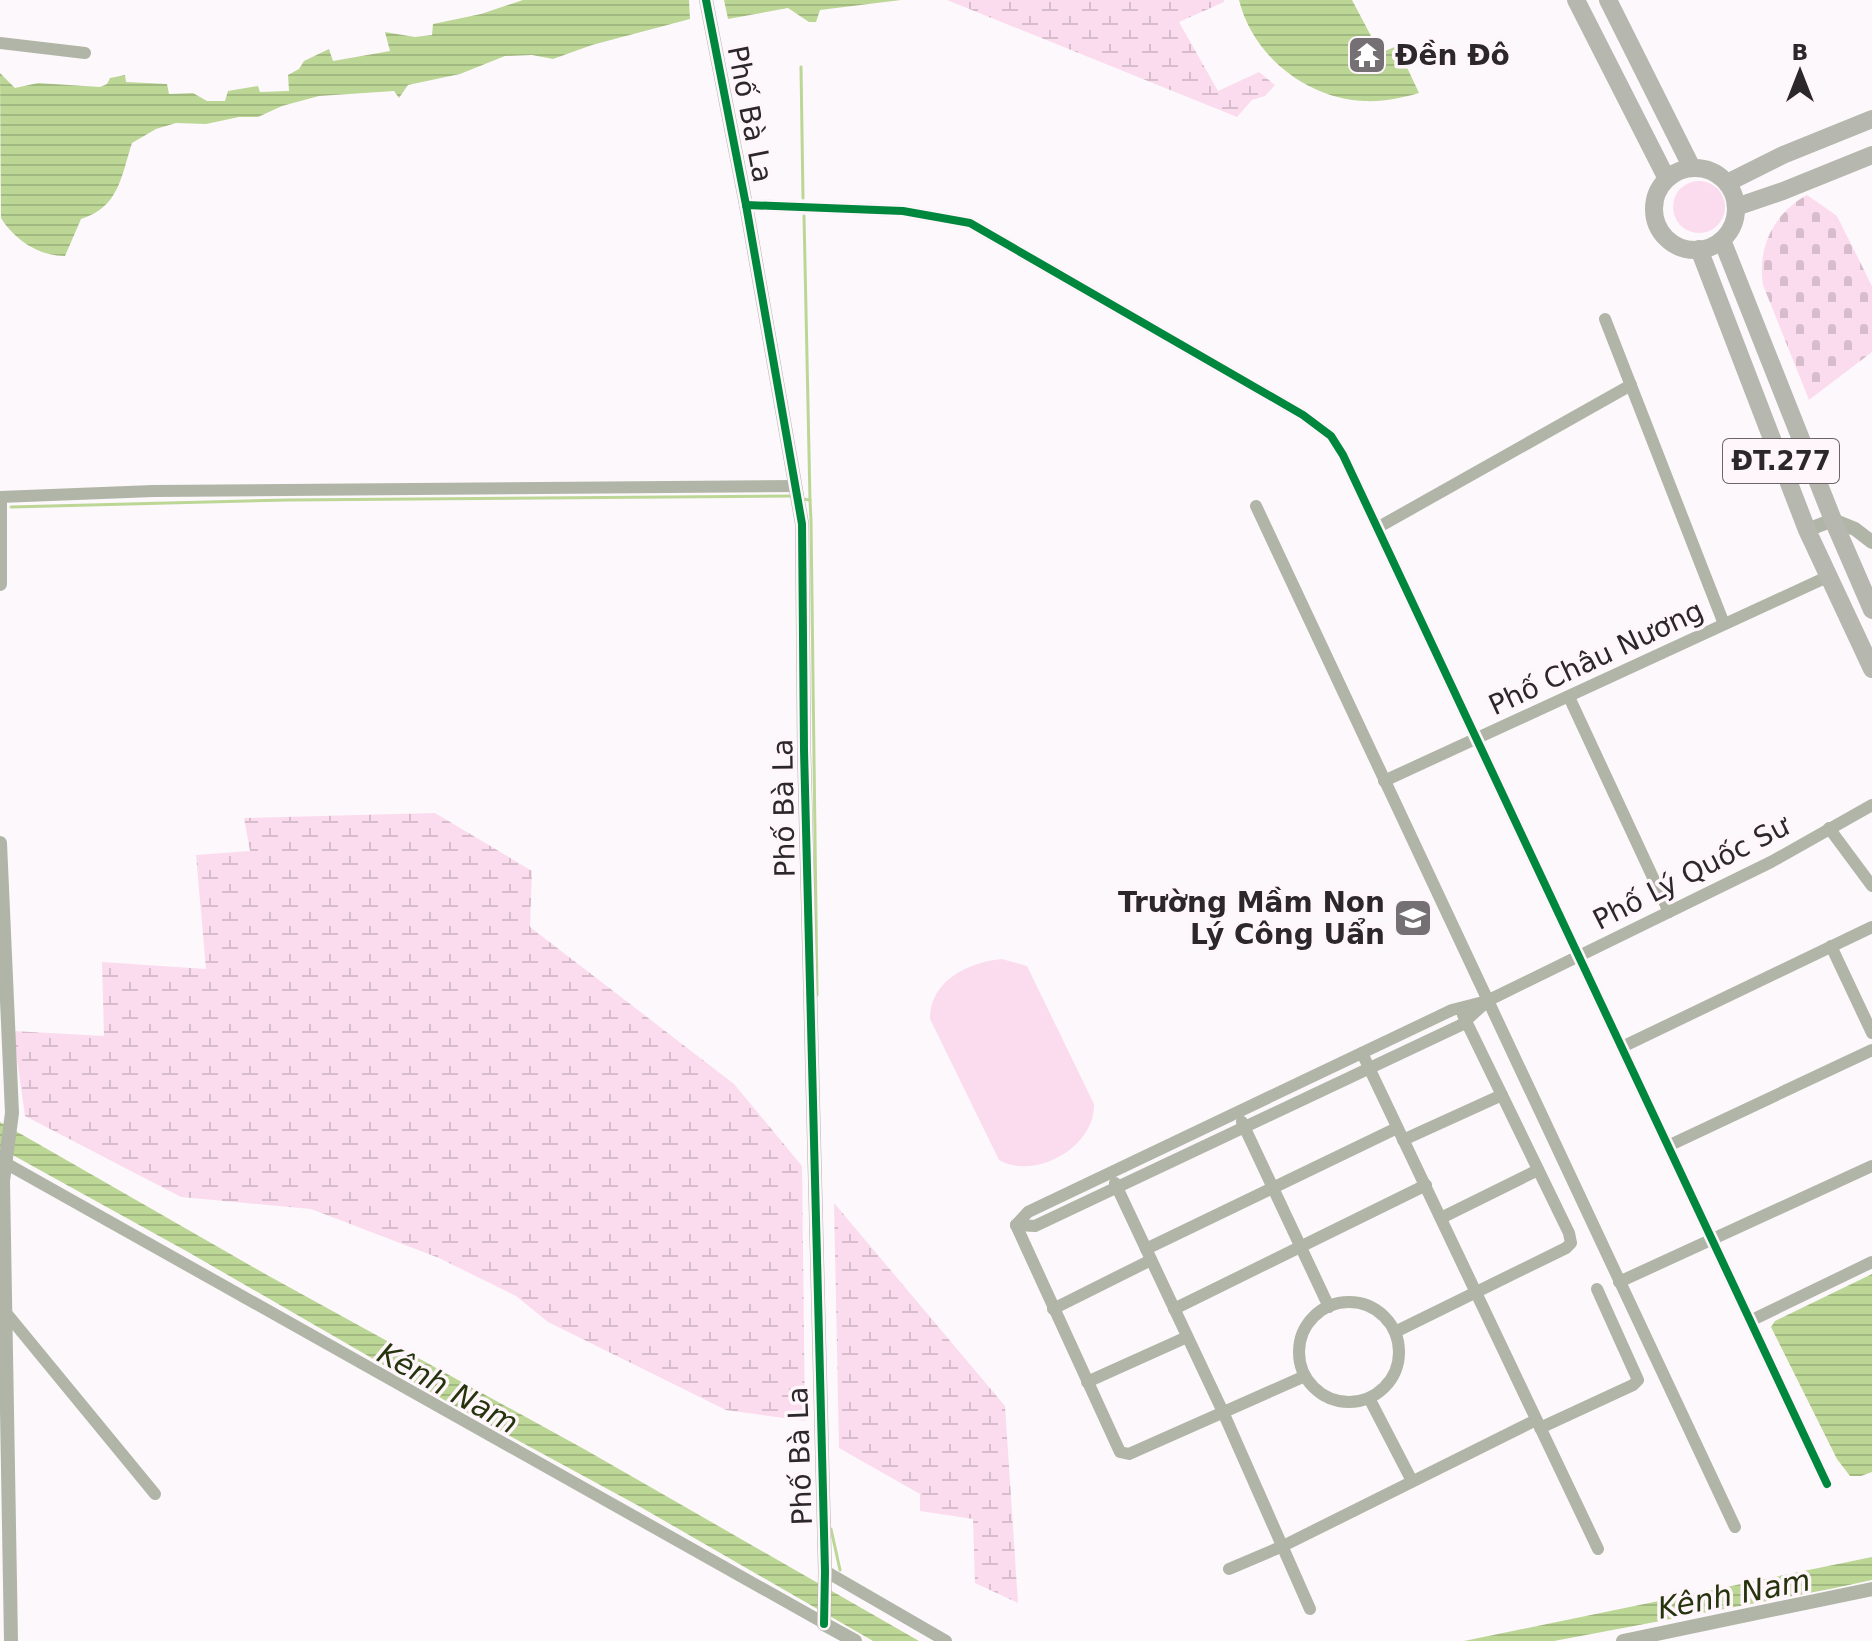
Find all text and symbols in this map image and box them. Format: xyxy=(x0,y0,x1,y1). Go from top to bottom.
north arrow xyxy=(1760,32,1840,112)
temple icon: Đền Đô xyxy=(1346,34,1388,76)
place label: Đền Đô xyxy=(1395,39,1510,72)
text: B xyxy=(1792,40,1808,65)
street label: Phố Bà La xyxy=(721,43,779,185)
road number: ĐT.277 xyxy=(1723,439,1839,483)
street label: Phố Châu Nương xyxy=(1483,594,1709,722)
street label: Phố Bà La xyxy=(766,738,802,878)
street label: Phố Lý Quốc Sư xyxy=(1587,809,1796,937)
place label: Trường Mầm Non Lý Công Uẩn xyxy=(1118,886,1385,951)
school or university icon: Trường Mầm Non Lý Công Uẩn xyxy=(1392,897,1434,939)
water label: Kênh Nam xyxy=(372,1335,524,1441)
street label: Phố Bà La xyxy=(781,1386,819,1526)
water label: Kênh Nam xyxy=(1655,1562,1813,1626)

